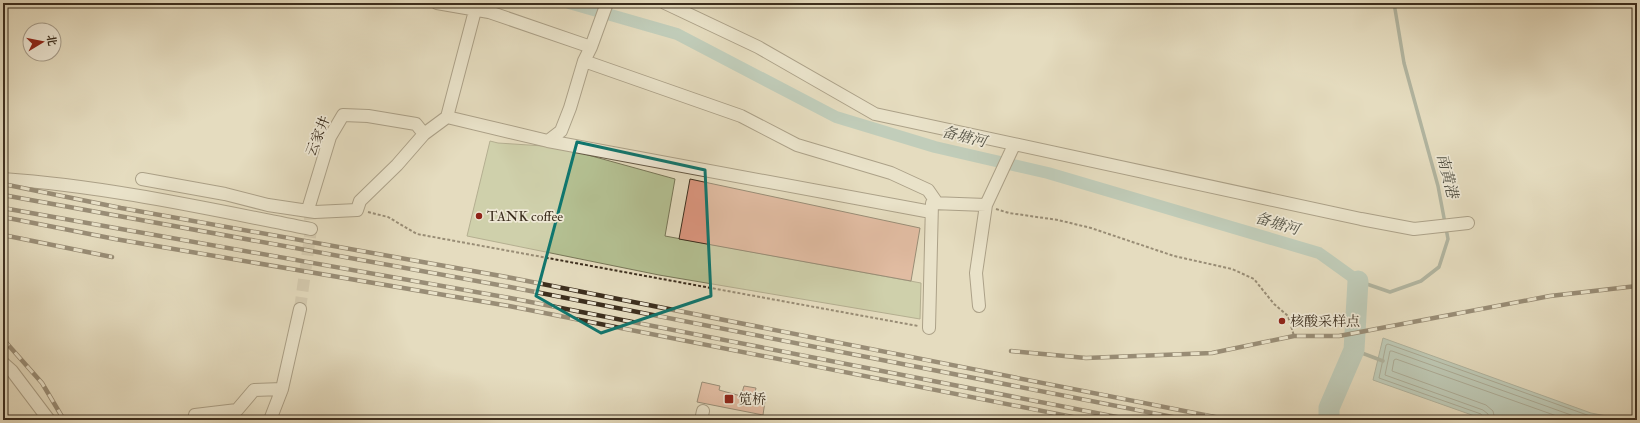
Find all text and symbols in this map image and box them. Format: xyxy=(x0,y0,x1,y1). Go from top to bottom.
north arrow xyxy=(22,22,62,62)
text: 北 xyxy=(44,34,59,47)
street label: 云家井 xyxy=(302,113,334,159)
water label: 备塘河 xyxy=(940,122,991,152)
water label: 南黄港 xyxy=(1432,152,1462,202)
place label: TANK coffee xyxy=(487,208,563,225)
water label: 备塘河 xyxy=(1253,209,1304,240)
marker: TANK coffee xyxy=(474,211,484,221)
place label: 核酸采样点 xyxy=(1290,313,1360,330)
marker: 核酸采样点 xyxy=(1277,316,1287,326)
place label: 笕桥 xyxy=(738,391,766,408)
marker: 笕桥 xyxy=(723,393,735,405)

